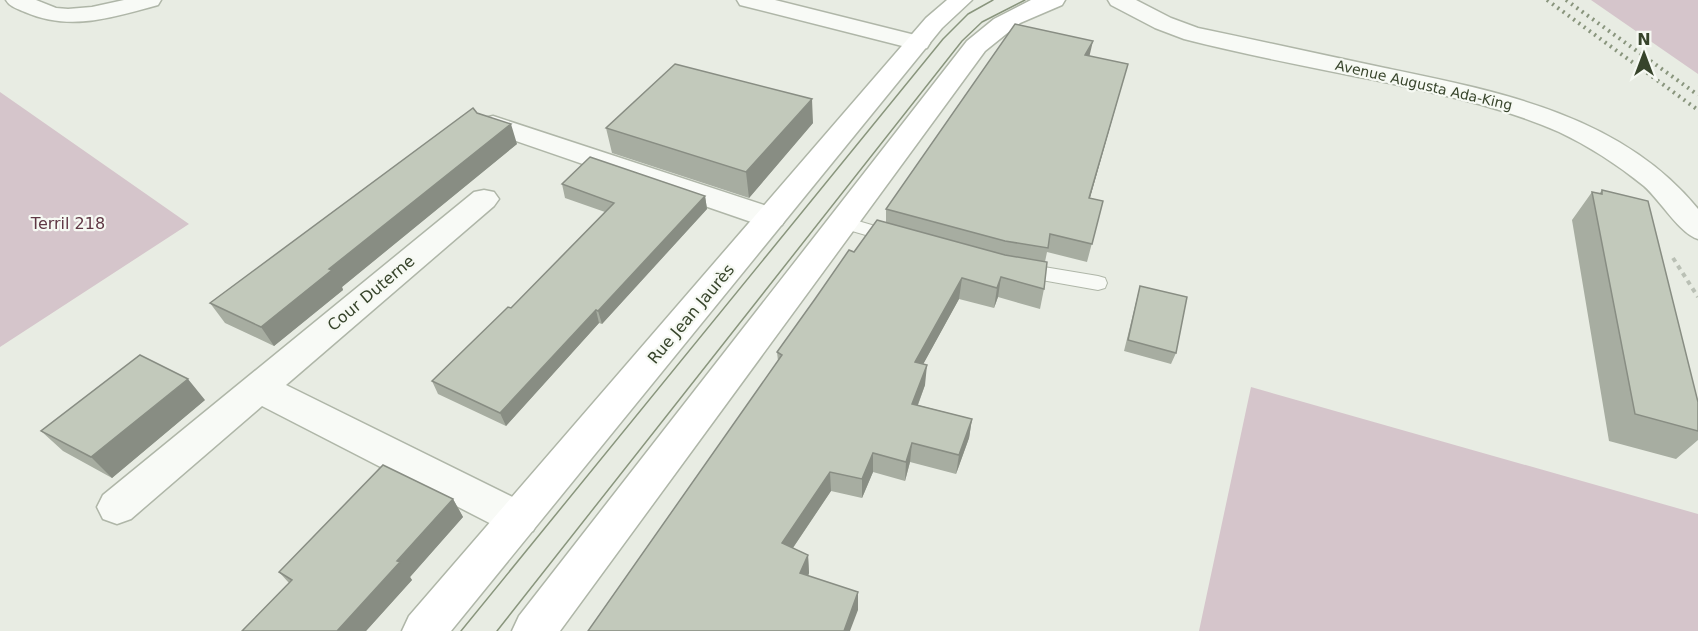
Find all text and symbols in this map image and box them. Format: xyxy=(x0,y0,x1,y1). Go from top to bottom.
north arrow xyxy=(1614,24,1674,84)
text: N xyxy=(1637,30,1651,49)
street label: Avenue Augusta Ada-King xyxy=(1334,57,1514,113)
park label: Terril 218 xyxy=(30,214,105,233)
street label: Cour Duterne xyxy=(324,251,418,335)
street label: Rue Jean Jaurès xyxy=(644,260,738,368)

